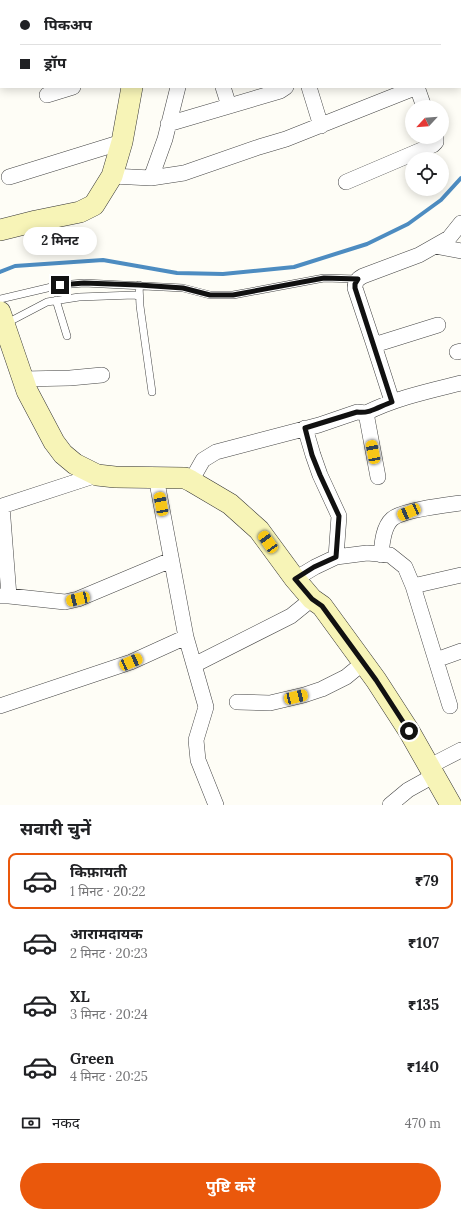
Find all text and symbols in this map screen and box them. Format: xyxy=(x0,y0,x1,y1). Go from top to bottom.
text: पिकअप xyxy=(44,15,92,34)
text: ड्रॉप xyxy=(44,53,66,72)
north arrow xyxy=(405,100,449,144)
map controls xyxy=(405,100,449,196)
button: locate xyxy=(405,152,449,196)
callout: 2 मिनट xyxy=(23,227,97,255)
text: 2 मिनट xyxy=(41,232,79,249)
route end xyxy=(51,276,69,294)
car xyxy=(365,439,381,465)
car xyxy=(153,491,169,517)
car xyxy=(396,502,422,522)
car xyxy=(256,529,280,555)
car xyxy=(65,590,91,608)
car xyxy=(118,652,144,672)
car xyxy=(283,688,309,706)
route start xyxy=(400,722,418,740)
text: सवारी चुनें xyxy=(20,817,91,840)
text: किफ़ायती xyxy=(70,862,127,881)
icon: car xyxy=(22,863,58,899)
text: ₹79 xyxy=(415,871,439,890)
text: 1 मिनट · 20:22 xyxy=(70,883,145,900)
text: आरामदायक xyxy=(70,924,143,943)
icon: car xyxy=(22,925,58,961)
text: ₹107 xyxy=(408,933,439,952)
text: 2 मिनट · 20:23 xyxy=(70,945,148,962)
icon: car xyxy=(22,987,58,1023)
text: XL xyxy=(70,987,90,1006)
text: ₹135 xyxy=(408,995,439,1014)
text: 3 मिनट · 20:24 xyxy=(70,1006,148,1023)
icon: car xyxy=(22,1049,58,1085)
text: Green xyxy=(70,1049,114,1068)
text: ₹140 xyxy=(407,1057,439,1076)
text: 4 मिनट · 20:25 xyxy=(70,1068,148,1085)
icon: cash xyxy=(20,1112,42,1134)
text: नकद xyxy=(52,1113,80,1132)
text: 470 m xyxy=(405,1115,441,1132)
button: पुष्टि करें xyxy=(20,1163,441,1209)

